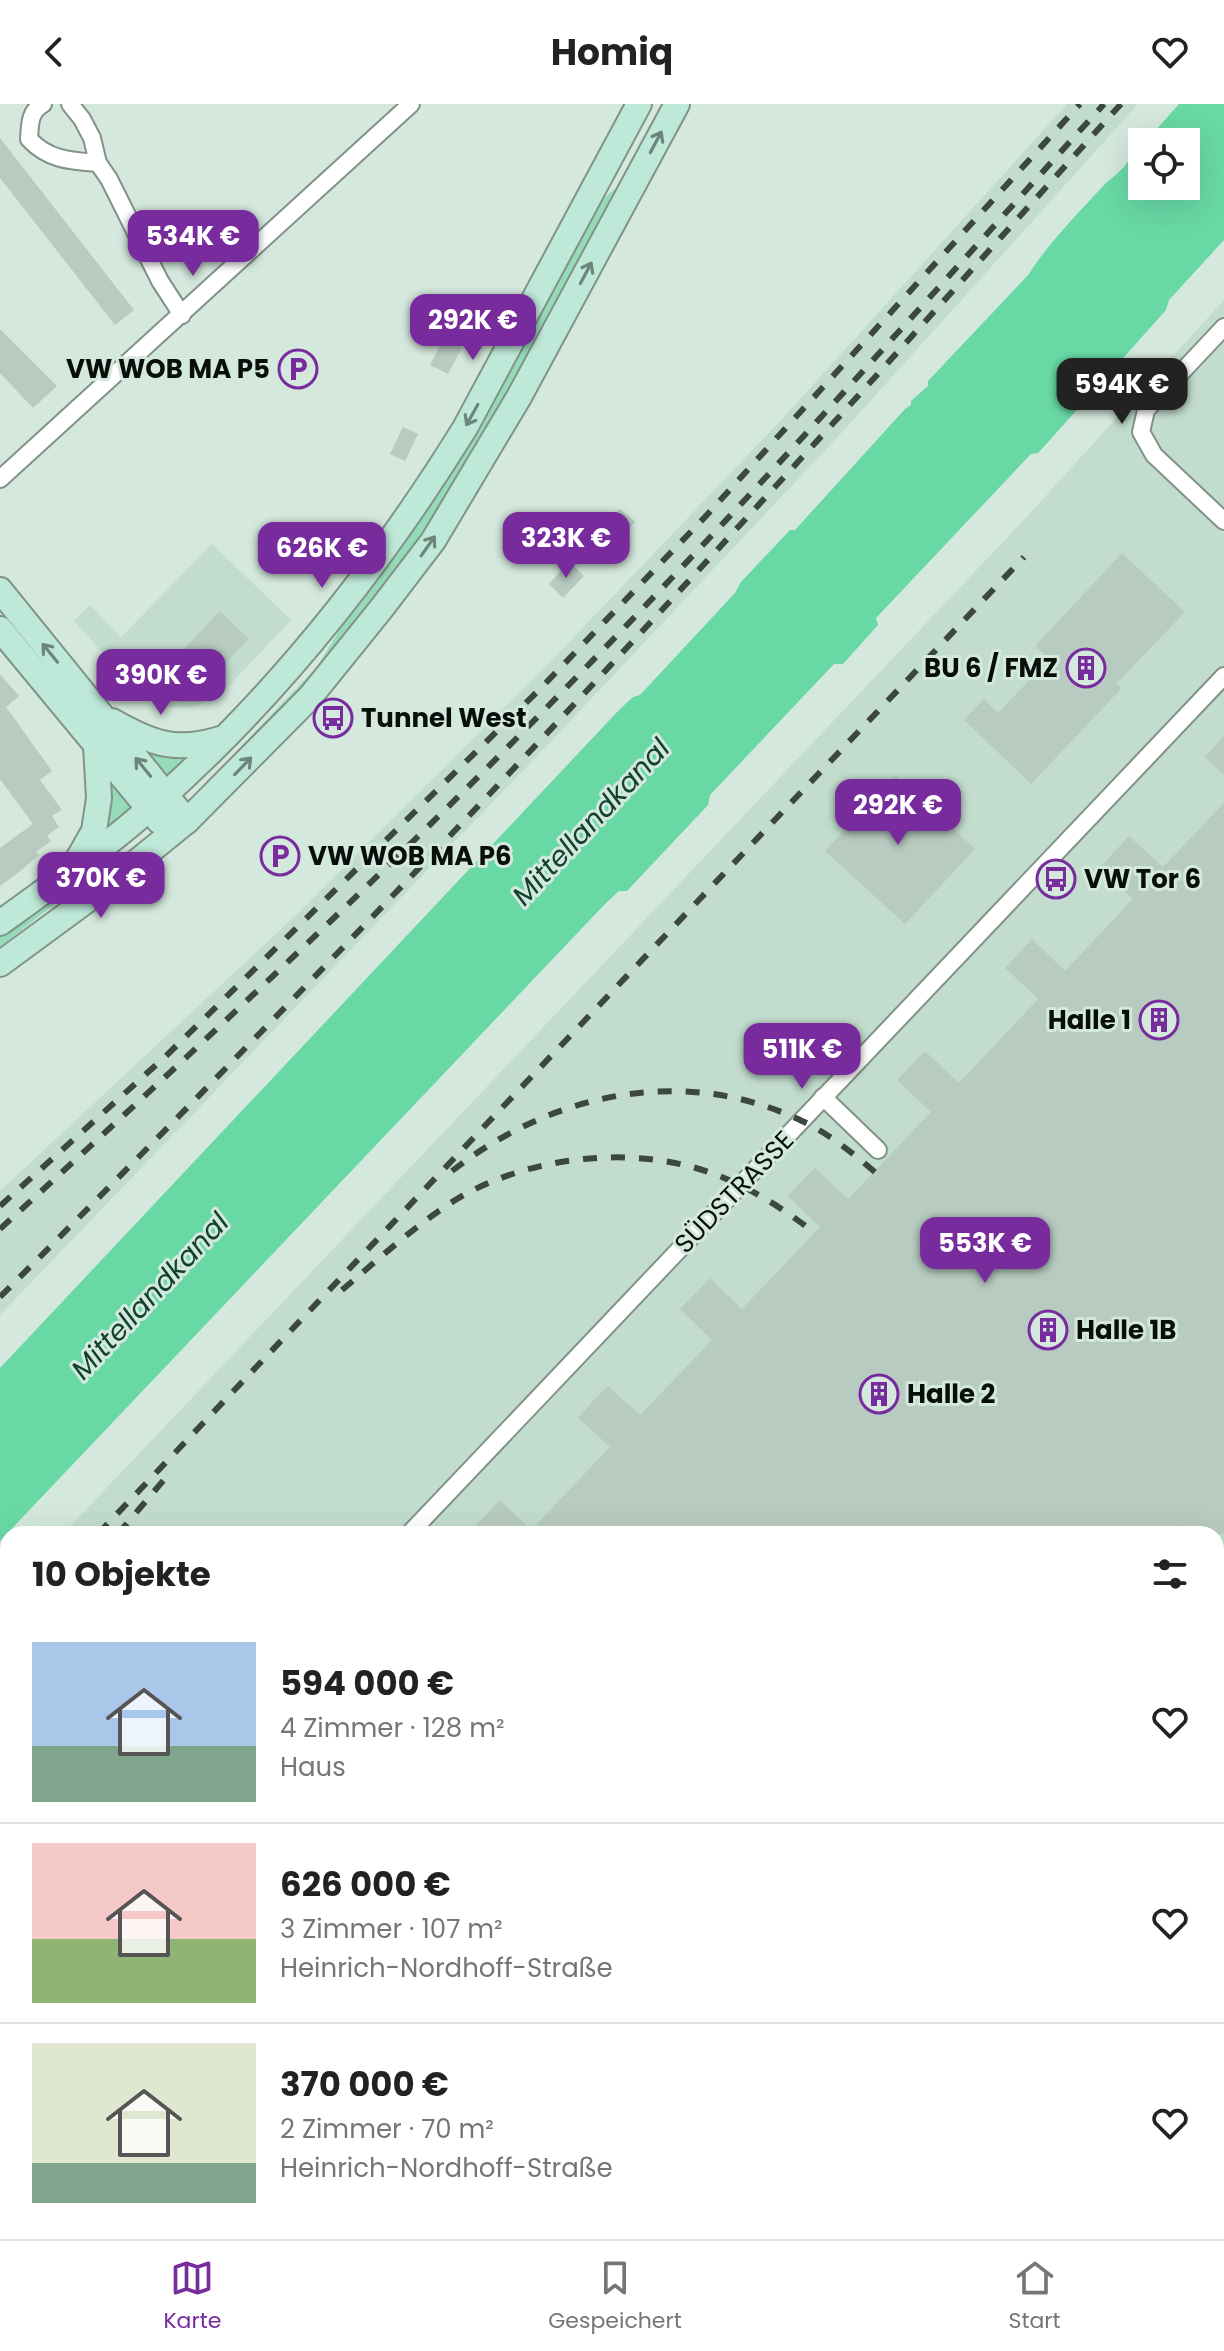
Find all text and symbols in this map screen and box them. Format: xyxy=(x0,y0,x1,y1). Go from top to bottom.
text: Homiq xyxy=(551,27,673,78)
icon: back xyxy=(32,30,76,74)
icon: heart xyxy=(1148,30,1192,74)
map controls xyxy=(1128,128,1200,200)
button: locate xyxy=(1128,128,1200,200)
one-way arrow xyxy=(649,130,665,154)
pin: 534K € xyxy=(128,210,258,278)
text: 534K € xyxy=(146,218,240,254)
one-way arrow xyxy=(579,261,595,285)
pin: 292K € xyxy=(408,294,538,362)
text: 292K € xyxy=(428,302,518,338)
parking icon: VW WOB MA P5 xyxy=(277,348,319,390)
place label: VW WOB MA P5 xyxy=(66,351,270,387)
pin: 594K € xyxy=(1057,358,1187,426)
text: 594K € xyxy=(1075,366,1169,402)
one-way arrow xyxy=(463,403,479,426)
pin: 323K € xyxy=(501,512,631,580)
text: 323K € xyxy=(521,520,611,556)
pin: 626K € xyxy=(257,522,387,590)
text: 626K € xyxy=(276,530,368,566)
one-way arrow xyxy=(420,536,436,558)
one-way arrow xyxy=(41,643,59,664)
building icon: BU 6 / FMZ xyxy=(1065,647,1107,689)
pin: 390K € xyxy=(96,649,226,717)
place label: BU 6 / FMZ xyxy=(924,650,1058,686)
text: 390K € xyxy=(114,657,208,693)
bus stop icon: Tunnel West xyxy=(312,697,354,739)
place label: Tunnel West xyxy=(361,700,527,736)
water label: Mittellandkanal xyxy=(503,730,679,914)
one-way arrow xyxy=(233,756,252,776)
one-way arrow xyxy=(134,758,152,778)
pin: 292K € xyxy=(833,779,963,847)
text: 292K € xyxy=(853,787,943,823)
parking icon: VW WOB MA P6 xyxy=(259,835,301,877)
place label: VW WOB MA P6 xyxy=(308,838,512,874)
pin: 370K € xyxy=(36,852,166,920)
bus stop icon: VW Tor 6 xyxy=(1035,858,1077,900)
text: 370K € xyxy=(56,860,146,896)
place label: VW Tor 6 xyxy=(1084,861,1201,897)
building icon: Halle 1 xyxy=(1138,999,1180,1041)
place label: Halle 1 xyxy=(1048,1002,1131,1038)
pin: 511K € xyxy=(737,1023,867,1091)
text: 511K € xyxy=(762,1031,842,1067)
street label: SÜDSTRASSE xyxy=(666,1123,802,1261)
water label: Mittellandkanal xyxy=(62,1204,238,1388)
pin: 553K € xyxy=(920,1217,1050,1285)
text: 553K € xyxy=(938,1225,1032,1261)
building icon: Halle 1B xyxy=(1027,1309,1069,1351)
place label: Halle 1B xyxy=(1076,1312,1176,1348)
building icon: Halle 2 xyxy=(858,1373,900,1415)
place label: Halle 2 xyxy=(907,1376,996,1412)
text: 10 Objekte xyxy=(32,1550,211,1598)
icon: filters xyxy=(1148,1552,1192,1596)
text: 594 000 € xyxy=(280,1659,454,1707)
icon: home xyxy=(96,1674,192,1770)
icon: heart xyxy=(1148,1700,1192,1744)
text: 4 Zimmer · 128 m² xyxy=(280,1710,505,1746)
text: Haus xyxy=(280,1749,346,1785)
text: 626 000 € xyxy=(280,1860,451,1908)
icon: home xyxy=(96,1875,192,1971)
icon: heart xyxy=(1148,1901,1192,1945)
text: 3 Zimmer · 107 m² xyxy=(280,1911,503,1947)
text: Heinrich-Nordhoff-Straße xyxy=(280,1950,613,1986)
text: 370 000 € xyxy=(280,2060,449,2108)
icon: home xyxy=(96,2075,192,2171)
icon: heart xyxy=(1148,2101,1192,2145)
text: 2 Zimmer · 70 m² xyxy=(280,2111,494,2147)
text: Heinrich-Nordhoff-Straße xyxy=(280,2150,613,2186)
tab: Karte xyxy=(163,2256,221,2337)
tab: Gespeichert xyxy=(548,2256,682,2337)
tab: Start xyxy=(1009,2256,1061,2337)

